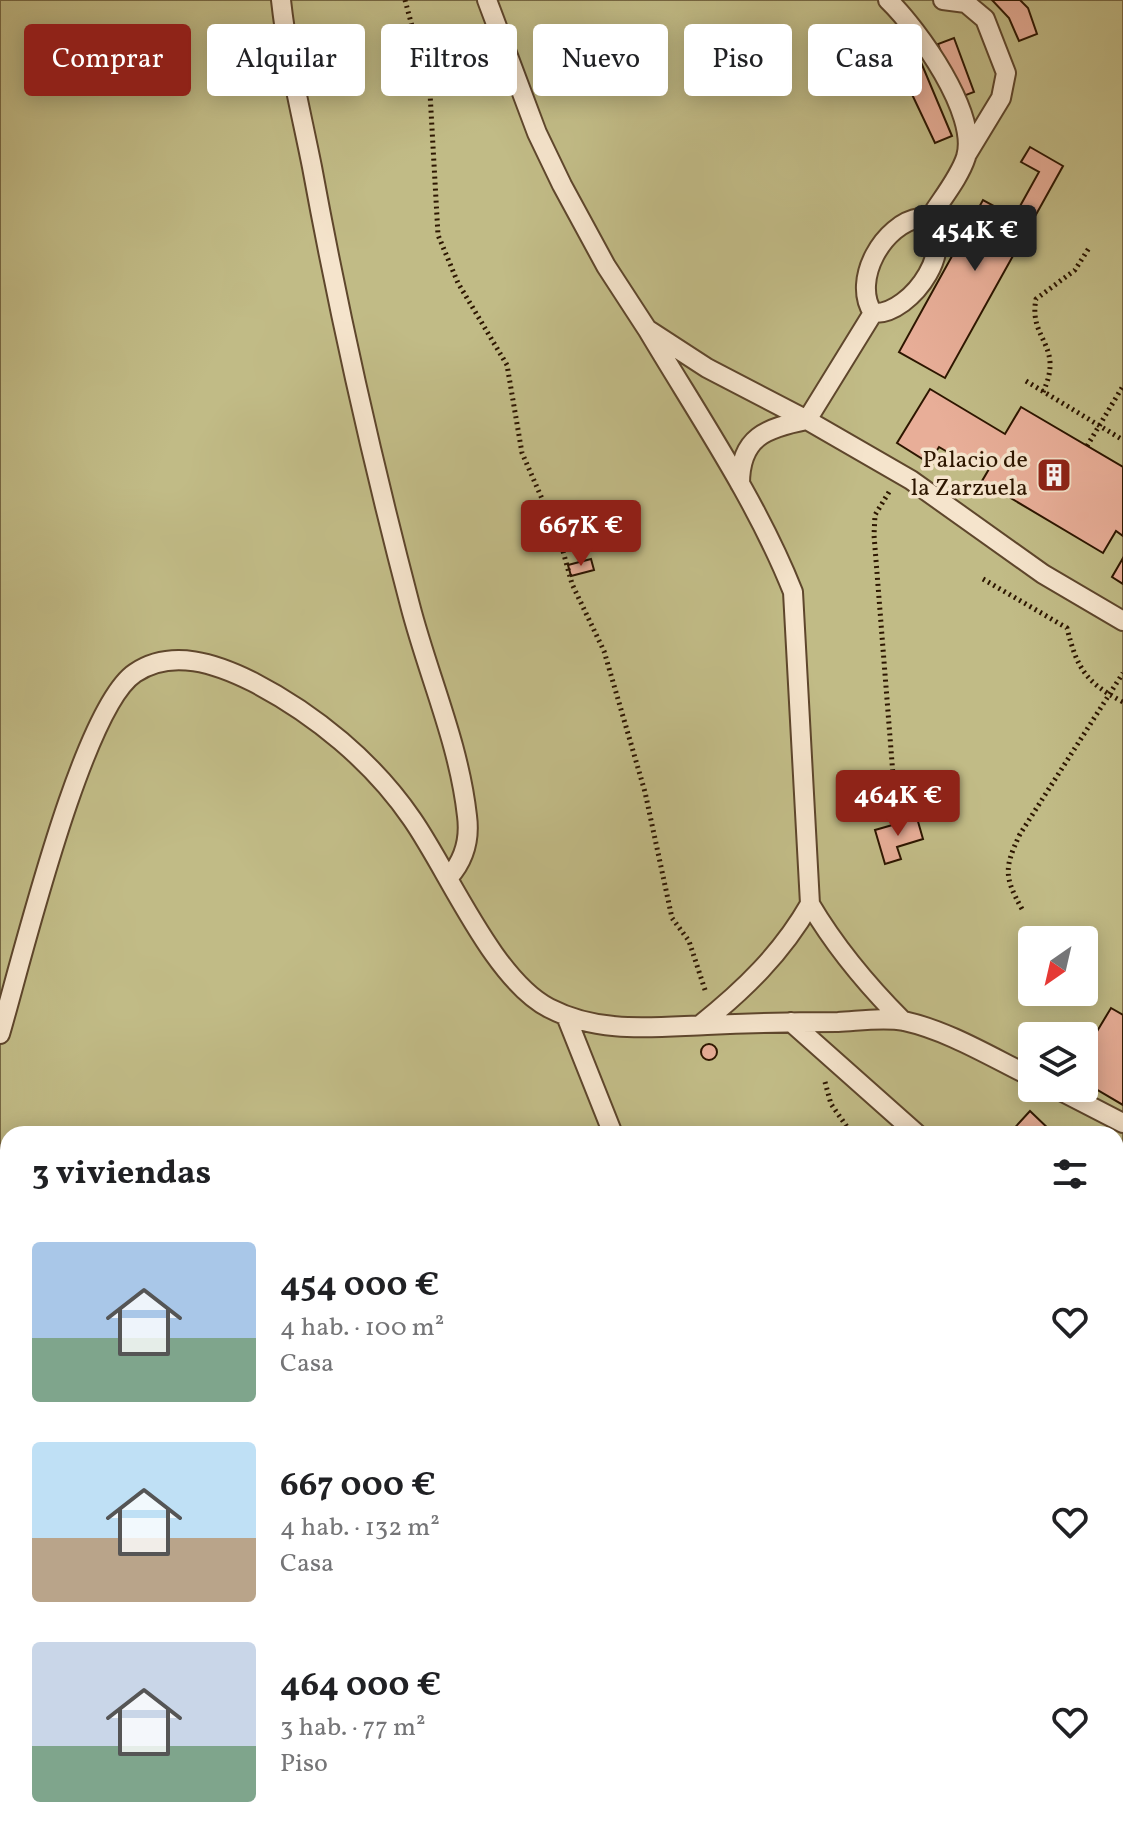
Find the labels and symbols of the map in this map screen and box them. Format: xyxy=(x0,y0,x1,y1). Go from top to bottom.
pin: 454K € xyxy=(910,205,1040,273)
place label: Palacio de la Zarzuela xyxy=(911,444,1028,506)
building icon: Palacio de la Zarzuela xyxy=(1035,456,1073,494)
pin: 667K € xyxy=(516,500,646,568)
pin: 464K € xyxy=(833,770,963,838)
north arrow xyxy=(1018,926,1098,1006)

